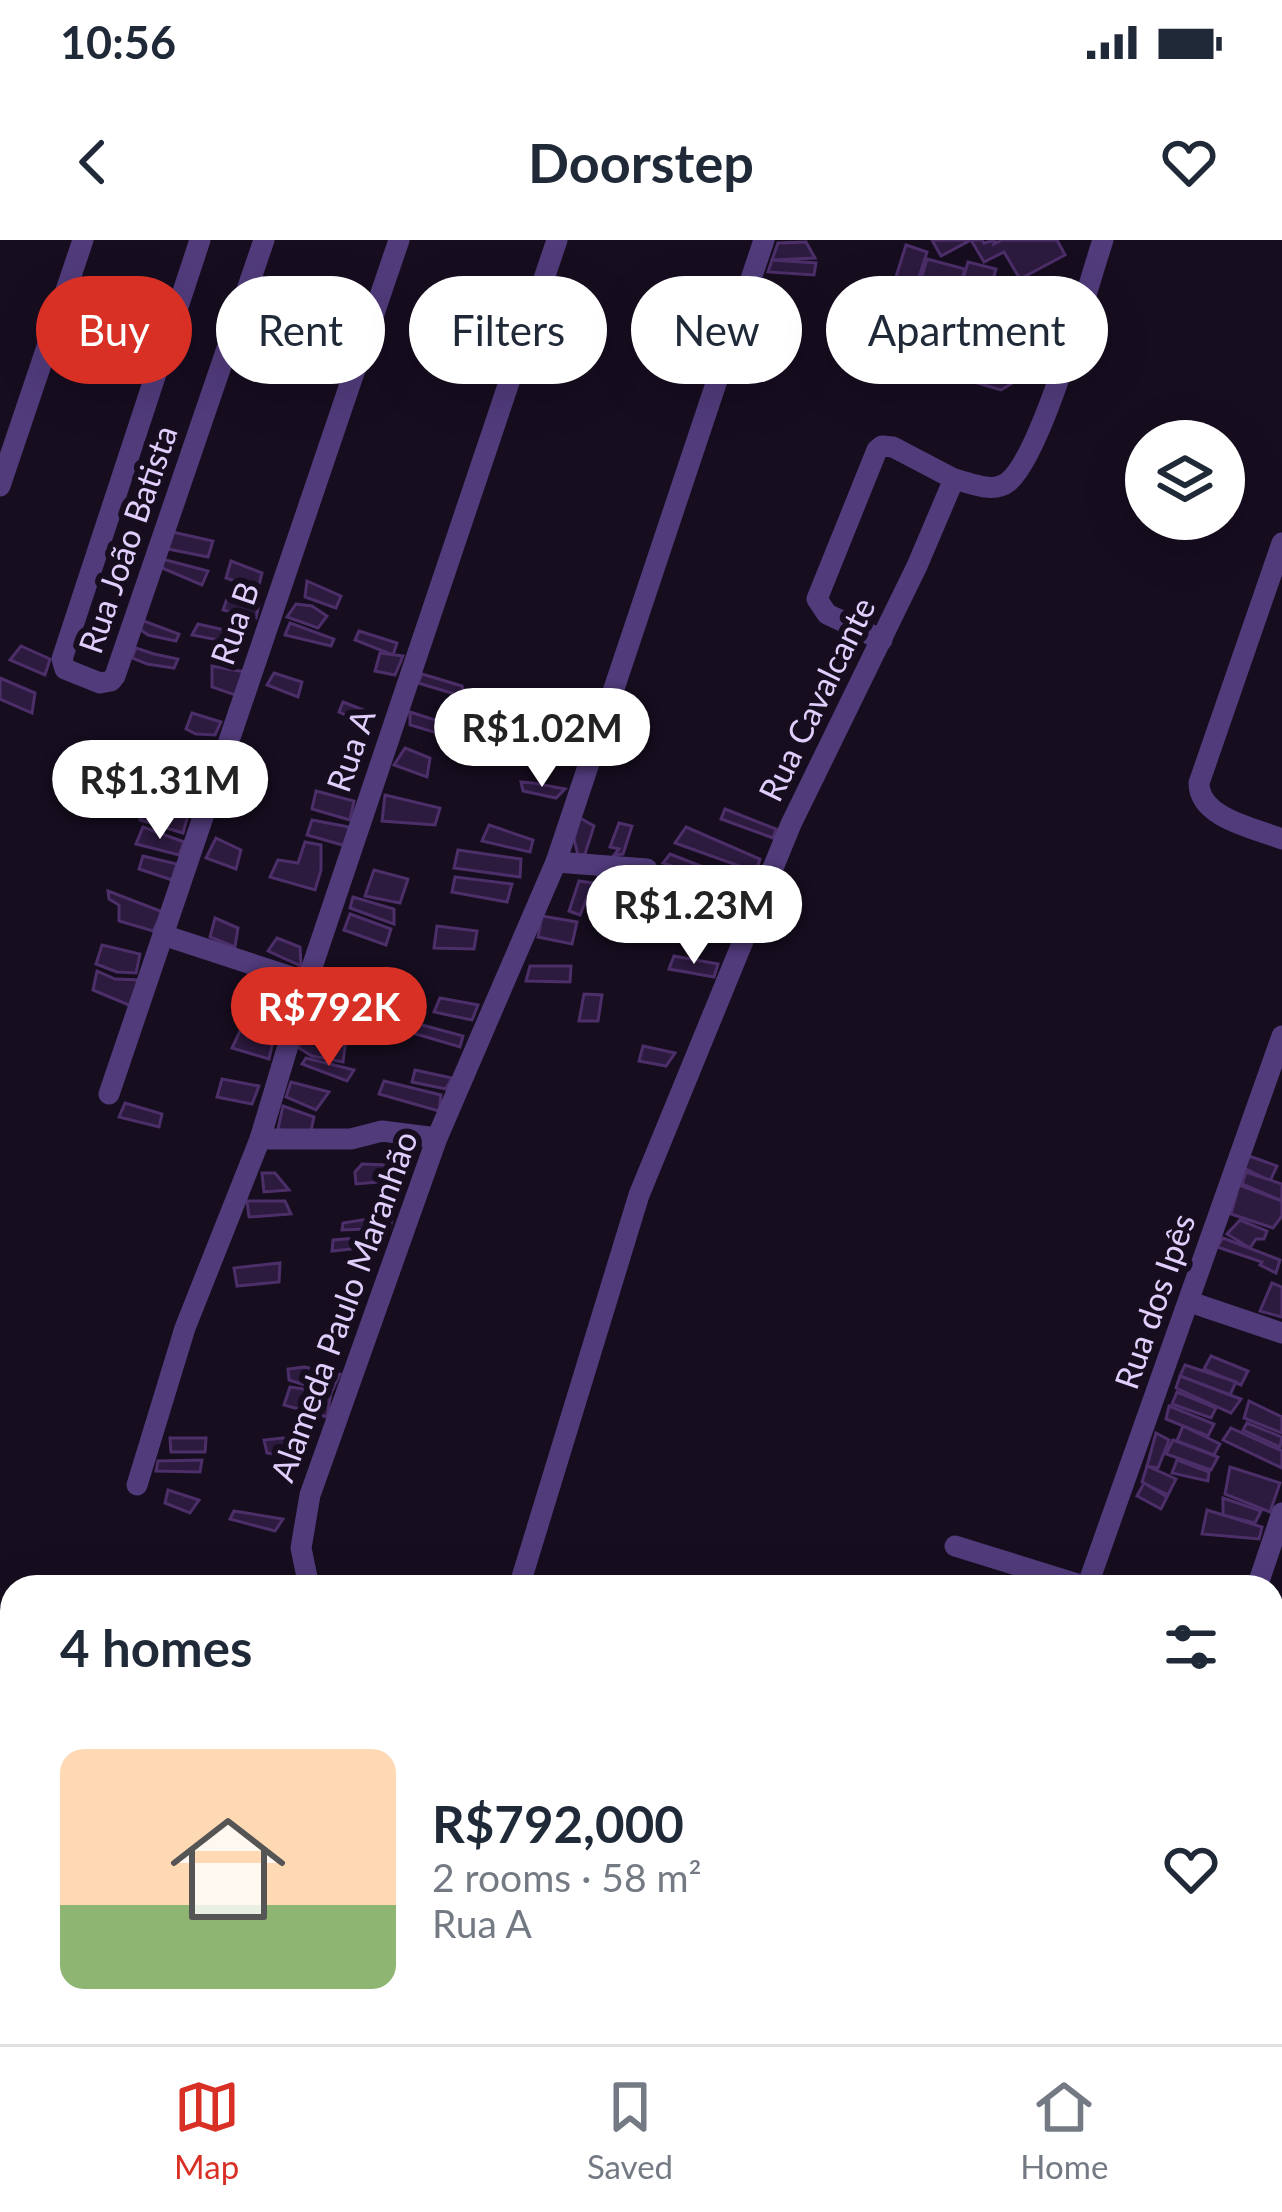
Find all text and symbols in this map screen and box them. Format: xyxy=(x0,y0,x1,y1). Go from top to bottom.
text: 10:56 xyxy=(60,15,176,69)
icon: back xyxy=(60,129,126,195)
icon: heart xyxy=(1156,129,1222,195)
text: Doorstep xyxy=(528,130,754,195)
chip: Buy xyxy=(36,276,192,384)
chip: Rent xyxy=(216,276,385,384)
chip: Filters xyxy=(409,276,607,384)
chip: New xyxy=(631,276,802,384)
chip: Apartment xyxy=(826,276,1108,384)
street label: Rua João Batista xyxy=(69,420,185,658)
map controls xyxy=(1125,420,1245,540)
button: layers xyxy=(1125,420,1245,540)
street label: Rua B xyxy=(201,576,267,670)
street label: Rua Cavalcante xyxy=(749,591,883,807)
pin: R$1.02M xyxy=(431,688,653,790)
street label: Rua A xyxy=(317,703,383,796)
text: R$1.02M xyxy=(461,704,623,750)
pin: R$1.31M xyxy=(49,740,271,842)
text: R$1.31M xyxy=(79,756,241,802)
pin: R$1.23M xyxy=(583,865,805,967)
text: R$1.23M xyxy=(613,881,775,927)
pin: R$792K xyxy=(231,967,427,1069)
text: R$792K xyxy=(258,983,400,1029)
street label: Alameda Paulo Maranhão xyxy=(261,1125,425,1487)
street label: Rua dos Ipês xyxy=(1105,1208,1203,1394)
icon: filters xyxy=(1158,1614,1224,1680)
text: 4 homes xyxy=(60,1617,252,1678)
text: R$792,000 xyxy=(432,1793,684,1854)
icon: home xyxy=(156,1797,300,1941)
icon: heart xyxy=(1158,1836,1224,1902)
text: 2 rooms · 58 m² xyxy=(432,1854,702,1900)
text: Rua A xyxy=(432,1900,532,1946)
tab: Map xyxy=(174,2074,240,2186)
tab: Saved xyxy=(587,2074,673,2186)
tab: Home xyxy=(1020,2074,1108,2186)

